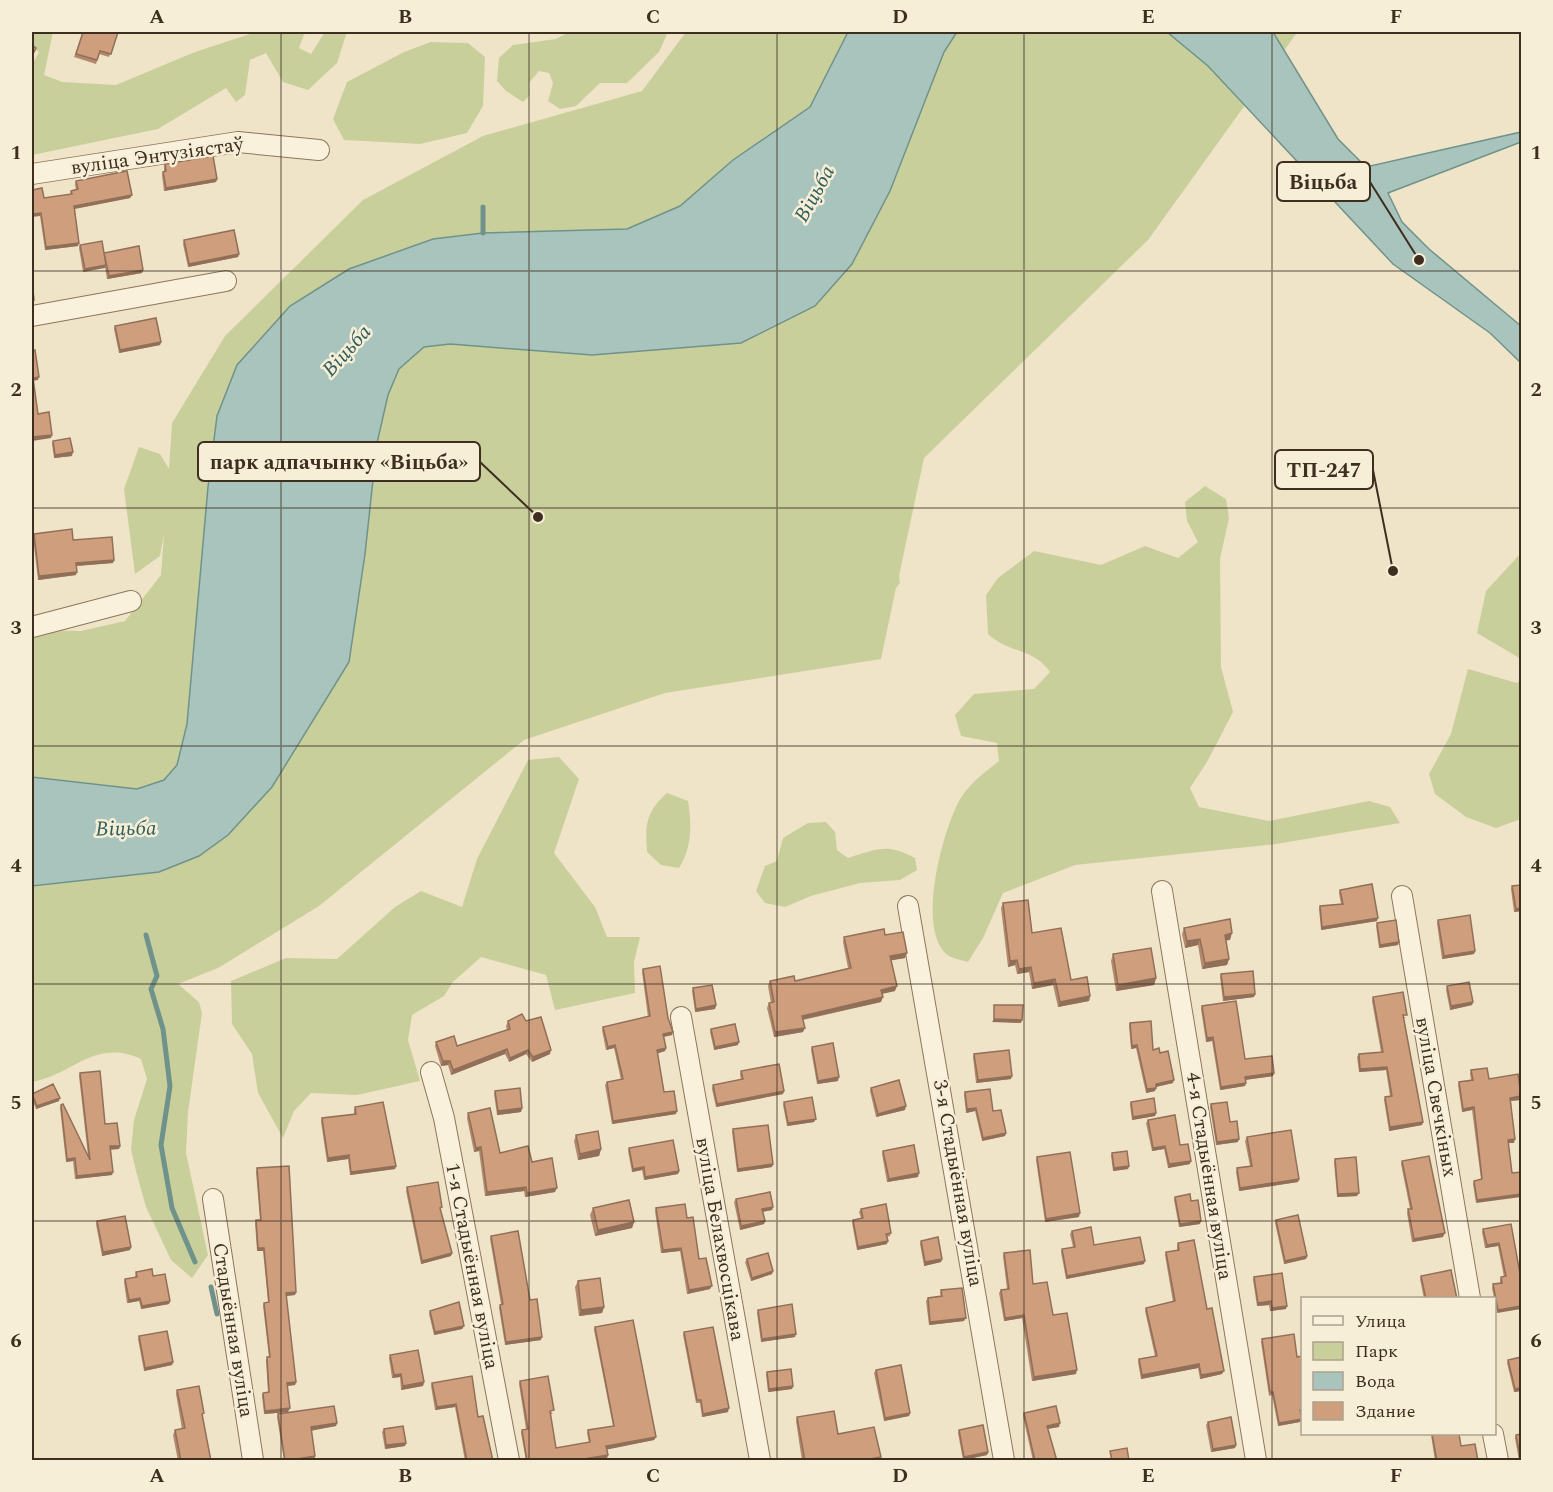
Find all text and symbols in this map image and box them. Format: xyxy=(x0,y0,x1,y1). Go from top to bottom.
text: A xyxy=(149,2,165,32)
text: B xyxy=(398,2,412,32)
text: C xyxy=(646,2,660,32)
text: D xyxy=(892,2,908,32)
text: E xyxy=(1141,2,1155,32)
text: F xyxy=(1390,2,1402,32)
street label: вуліца Энтузіястаў xyxy=(69,129,247,183)
text: 1 xyxy=(10,138,22,168)
text: 1 xyxy=(1530,138,1542,168)
water label: Віцьба xyxy=(786,159,844,228)
callout: Віцьба xyxy=(1277,162,1370,201)
text: Віцьба xyxy=(1289,167,1357,199)
water label: Віцьба xyxy=(315,317,380,384)
text: 2 xyxy=(10,375,22,405)
text: 2 xyxy=(1530,375,1542,405)
callout: парк адпачынку «Віцьба» xyxy=(198,442,480,481)
text: парк адпачынку «Віцьба» xyxy=(210,447,468,479)
callout: ТП-247 xyxy=(1275,450,1373,489)
text: ТП-247 xyxy=(1287,455,1361,487)
text: 3 xyxy=(10,613,22,643)
text: 3 xyxy=(1530,613,1542,643)
water label: Віцьба xyxy=(95,812,157,846)
text: 4 xyxy=(10,851,22,881)
text: 4 xyxy=(1530,851,1542,881)
street label: вуліца Свечкіных xyxy=(1407,1015,1465,1179)
street label: 4-я Стадыённая вуліца xyxy=(1178,1070,1240,1282)
street label: 3-я Стадыённая вуліца xyxy=(925,1077,991,1289)
text: 5 xyxy=(10,1088,22,1118)
text: 5 xyxy=(1530,1088,1542,1118)
street label: вуліца Белахвосцікава xyxy=(687,1135,753,1343)
street label: 1-я Стадыённая вуліца xyxy=(437,1160,507,1372)
street label: Стадыённая вуліца xyxy=(204,1240,262,1420)
legend xyxy=(1301,1297,1496,1435)
text: Улица xyxy=(1355,1308,1406,1335)
text: 6 xyxy=(10,1326,22,1356)
text: 6 xyxy=(1530,1326,1542,1356)
text: Парк xyxy=(1355,1338,1398,1365)
text: Вода xyxy=(1355,1368,1395,1395)
text: Здание xyxy=(1355,1398,1415,1425)
text: A xyxy=(149,1461,165,1491)
text: B xyxy=(398,1461,412,1491)
text: C xyxy=(646,1461,660,1491)
text: D xyxy=(892,1461,908,1491)
text: E xyxy=(1141,1461,1155,1491)
text: F xyxy=(1390,1461,1402,1491)

